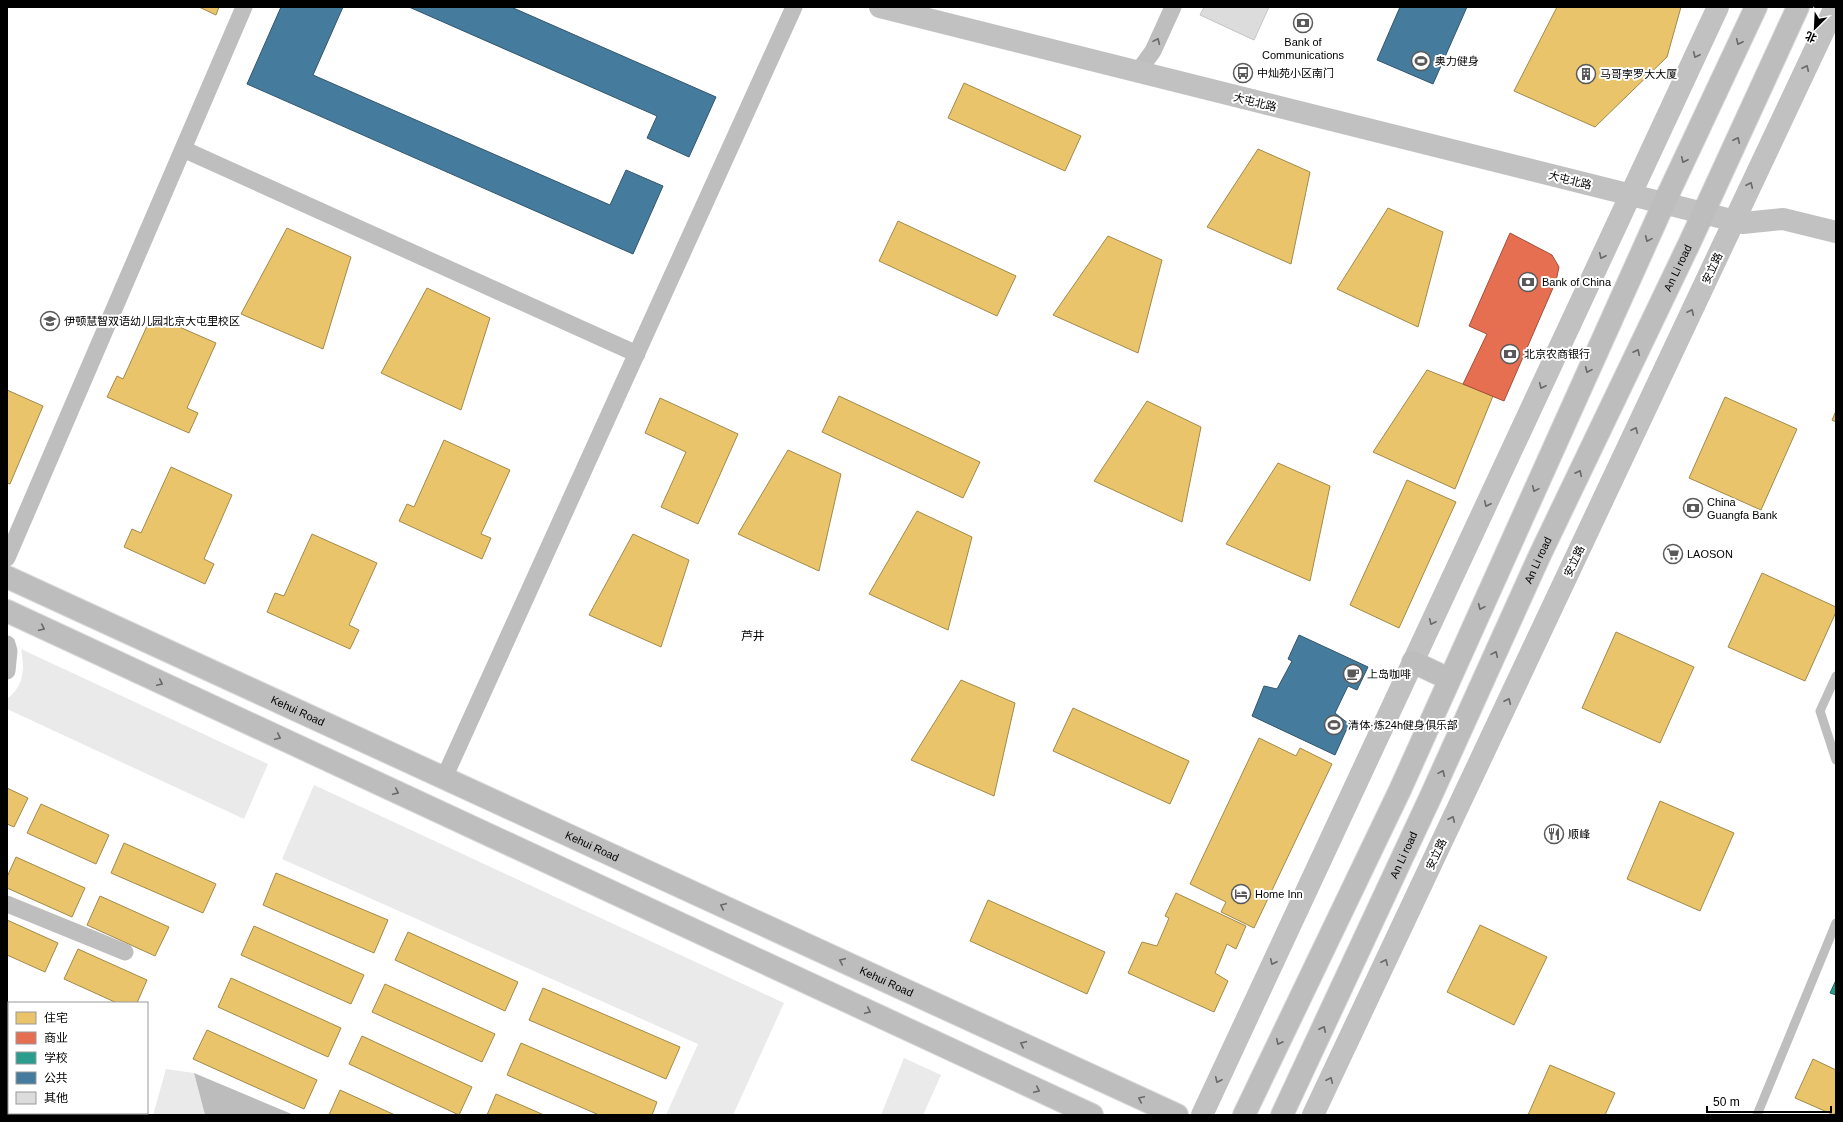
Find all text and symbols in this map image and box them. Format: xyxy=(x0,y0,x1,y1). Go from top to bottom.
north arrow xyxy=(1795,8,1835,48)
bank icon: Bank of Communications xyxy=(1292,12,1314,34)
text: 北 xyxy=(1803,29,1818,45)
place label: Bank of Communications xyxy=(1262,36,1344,61)
one-way arrow xyxy=(1153,38,1161,45)
one-way arrow xyxy=(1736,38,1744,46)
sports icon: 奥力健身 xyxy=(1410,50,1432,72)
one-way arrow xyxy=(1693,51,1701,58)
place label: 奥力健身 xyxy=(1435,55,1479,67)
bus stop icon: 中灿苑小区南门 xyxy=(1232,62,1254,84)
building icon: 马哥孛罗大大厦 xyxy=(1575,63,1597,85)
one-way arrow xyxy=(1801,65,1809,72)
place label: 中灿苑小区南门 xyxy=(1257,67,1334,79)
place label: 马哥孛罗大大厦 xyxy=(1600,68,1677,80)
street label: 大屯北路 xyxy=(1232,91,1278,113)
one-way arrow xyxy=(1732,136,1740,144)
one-way arrow xyxy=(1681,156,1689,163)
street label: 大屯北路 xyxy=(1547,169,1593,191)
one-way arrow xyxy=(1745,182,1753,190)
one-way arrow xyxy=(1644,235,1652,242)
street label: An Li road xyxy=(1661,243,1694,293)
one-way arrow xyxy=(1599,251,1607,259)
street label: 安立路 xyxy=(1700,251,1724,285)
bank icon: Bank of China xyxy=(1517,271,1539,293)
place label: Bank of China xyxy=(1542,276,1612,288)
one-way arrow xyxy=(1686,309,1694,317)
school or university icon: 伊顿慧智双语幼儿园北京大屯里校区 xyxy=(39,310,61,332)
place label: 伊顿慧智双语幼儿园北京大屯里校区 xyxy=(64,315,240,327)
bank icon: 北京农商银行 xyxy=(1499,343,1521,365)
place label: 北京农商银行 xyxy=(1524,348,1590,360)
one-way arrow xyxy=(1632,349,1640,357)
one-way arrow xyxy=(1585,366,1593,373)
one-way arrow xyxy=(1539,382,1547,390)
one-way arrow xyxy=(1630,427,1638,434)
one-way arrow xyxy=(1574,470,1582,477)
one-way arrow xyxy=(1532,484,1540,492)
place label: China Guangfa Bank xyxy=(1707,496,1778,521)
bank icon: China Guangfa Bank xyxy=(1682,497,1704,519)
one-way arrow xyxy=(1484,500,1492,507)
street label: An Li road xyxy=(1522,535,1554,585)
supermarket icon: LAOSON xyxy=(1662,543,1684,565)
street label: 安立路 xyxy=(1562,544,1586,578)
place label: LAOSON xyxy=(1687,548,1733,560)
one-way arrow xyxy=(1478,603,1486,610)
one-way arrow xyxy=(1429,617,1437,625)
one-way arrow xyxy=(38,623,46,631)
district label: 芦井 xyxy=(741,629,765,643)
one-way arrow xyxy=(1490,651,1498,659)
cafe icon: 上岛咖啡 xyxy=(1342,663,1364,685)
place label: 上岛咖啡 xyxy=(1367,668,1411,680)
one-way arrow xyxy=(157,678,164,686)
street label: Kehui Road xyxy=(269,693,326,728)
one-way arrow xyxy=(1503,698,1511,706)
sports icon: 清体·炼24h健身俱乐部 xyxy=(1323,714,1345,736)
place label: 清体·炼24h健身俱乐部 xyxy=(1348,719,1458,731)
one-way arrow xyxy=(274,732,282,740)
one-way arrow xyxy=(1437,770,1445,777)
one-way arrow xyxy=(392,787,399,795)
one-way arrow xyxy=(1447,816,1455,823)
restaurant icon: 顺峰 xyxy=(1543,823,1565,845)
place label: 顺峰 xyxy=(1568,828,1590,840)
street label: Kehui Road xyxy=(563,829,621,864)
street label: An Li road xyxy=(1387,830,1419,880)
street label: 安立路 xyxy=(1424,837,1448,871)
hotel icon: Home Inn xyxy=(1230,883,1252,905)
place label: Home Inn xyxy=(1255,888,1303,900)
one-way arrow xyxy=(720,903,728,911)
one-way arrow xyxy=(1270,957,1278,965)
one-way arrow xyxy=(838,958,846,966)
one-way arrow xyxy=(1380,959,1388,966)
street label: Kehui Road xyxy=(858,964,915,999)
legend xyxy=(8,1002,148,1114)
one-way arrow xyxy=(864,1006,872,1014)
text: 住宅 xyxy=(44,1011,68,1025)
one-way arrow xyxy=(1318,1026,1326,1033)
text: 商业 xyxy=(44,1031,68,1045)
one-way arrow xyxy=(1276,1038,1284,1046)
one-way arrow xyxy=(1020,1041,1028,1049)
text: 学校 xyxy=(44,1051,68,1065)
text: 公共 xyxy=(44,1071,68,1085)
one-way arrow xyxy=(1215,1075,1223,1083)
one-way arrow xyxy=(1325,1076,1333,1084)
one-way arrow xyxy=(1033,1085,1040,1093)
scale bar xyxy=(1707,1088,1831,1114)
text: 其他 xyxy=(44,1091,68,1105)
text: 50 m xyxy=(1713,1095,1740,1109)
one-way arrow xyxy=(1138,1096,1146,1104)

